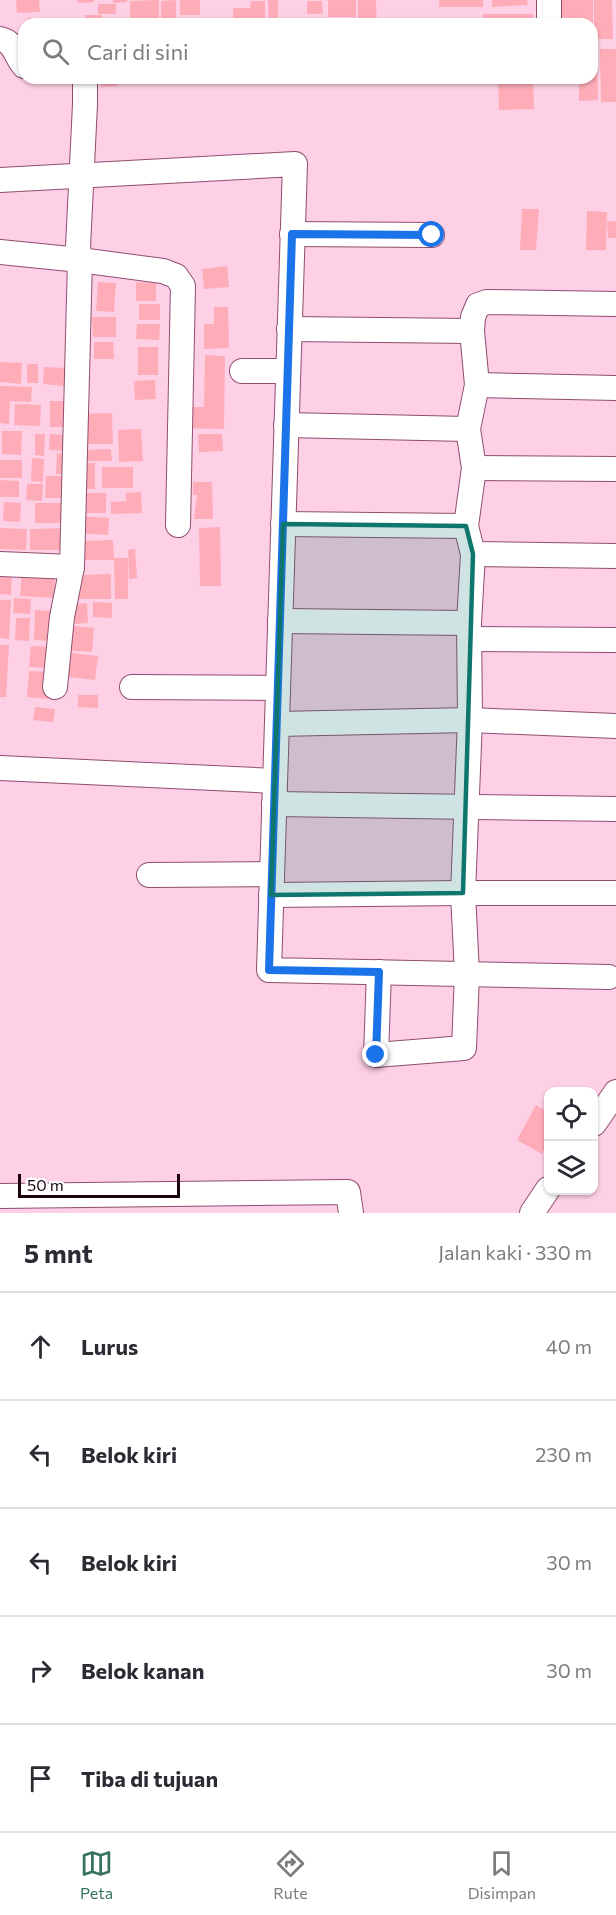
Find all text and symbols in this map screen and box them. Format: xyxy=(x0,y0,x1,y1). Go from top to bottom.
search box xyxy=(18,18,598,84)
icon: search xyxy=(39,35,72,68)
text: Cari di sini xyxy=(87,38,189,65)
route start xyxy=(418,221,444,247)
route end xyxy=(362,1041,388,1067)
map controls xyxy=(544,1087,598,1195)
button: locate xyxy=(544,1087,598,1141)
button: layers xyxy=(544,1141,598,1195)
scale bar xyxy=(18,1171,180,1198)
text: 50 m xyxy=(27,1175,64,1194)
text: 5 mnt xyxy=(24,1237,93,1268)
text: Jalan kaki · 330 m xyxy=(438,1240,592,1264)
icon: ahead xyxy=(24,1330,57,1363)
text: Lurus xyxy=(81,1333,138,1360)
text: 40 m xyxy=(546,1334,592,1358)
icon: left xyxy=(24,1438,57,1471)
text: Belok kiri xyxy=(81,1441,177,1468)
text: 230 m xyxy=(535,1442,592,1466)
icon: left xyxy=(24,1546,57,1579)
text: Belok kiri xyxy=(81,1549,177,1576)
text: 30 m xyxy=(546,1550,592,1574)
icon: right xyxy=(24,1654,57,1687)
text: Belok kanan xyxy=(81,1657,204,1684)
text: 30 m xyxy=(546,1658,592,1682)
icon: arrive xyxy=(24,1762,57,1795)
text: Tiba di tujuan xyxy=(81,1765,218,1792)
tab: Peta xyxy=(80,1847,113,1902)
tab: Rute xyxy=(273,1847,308,1902)
tab: Disimpan xyxy=(468,1847,536,1902)

